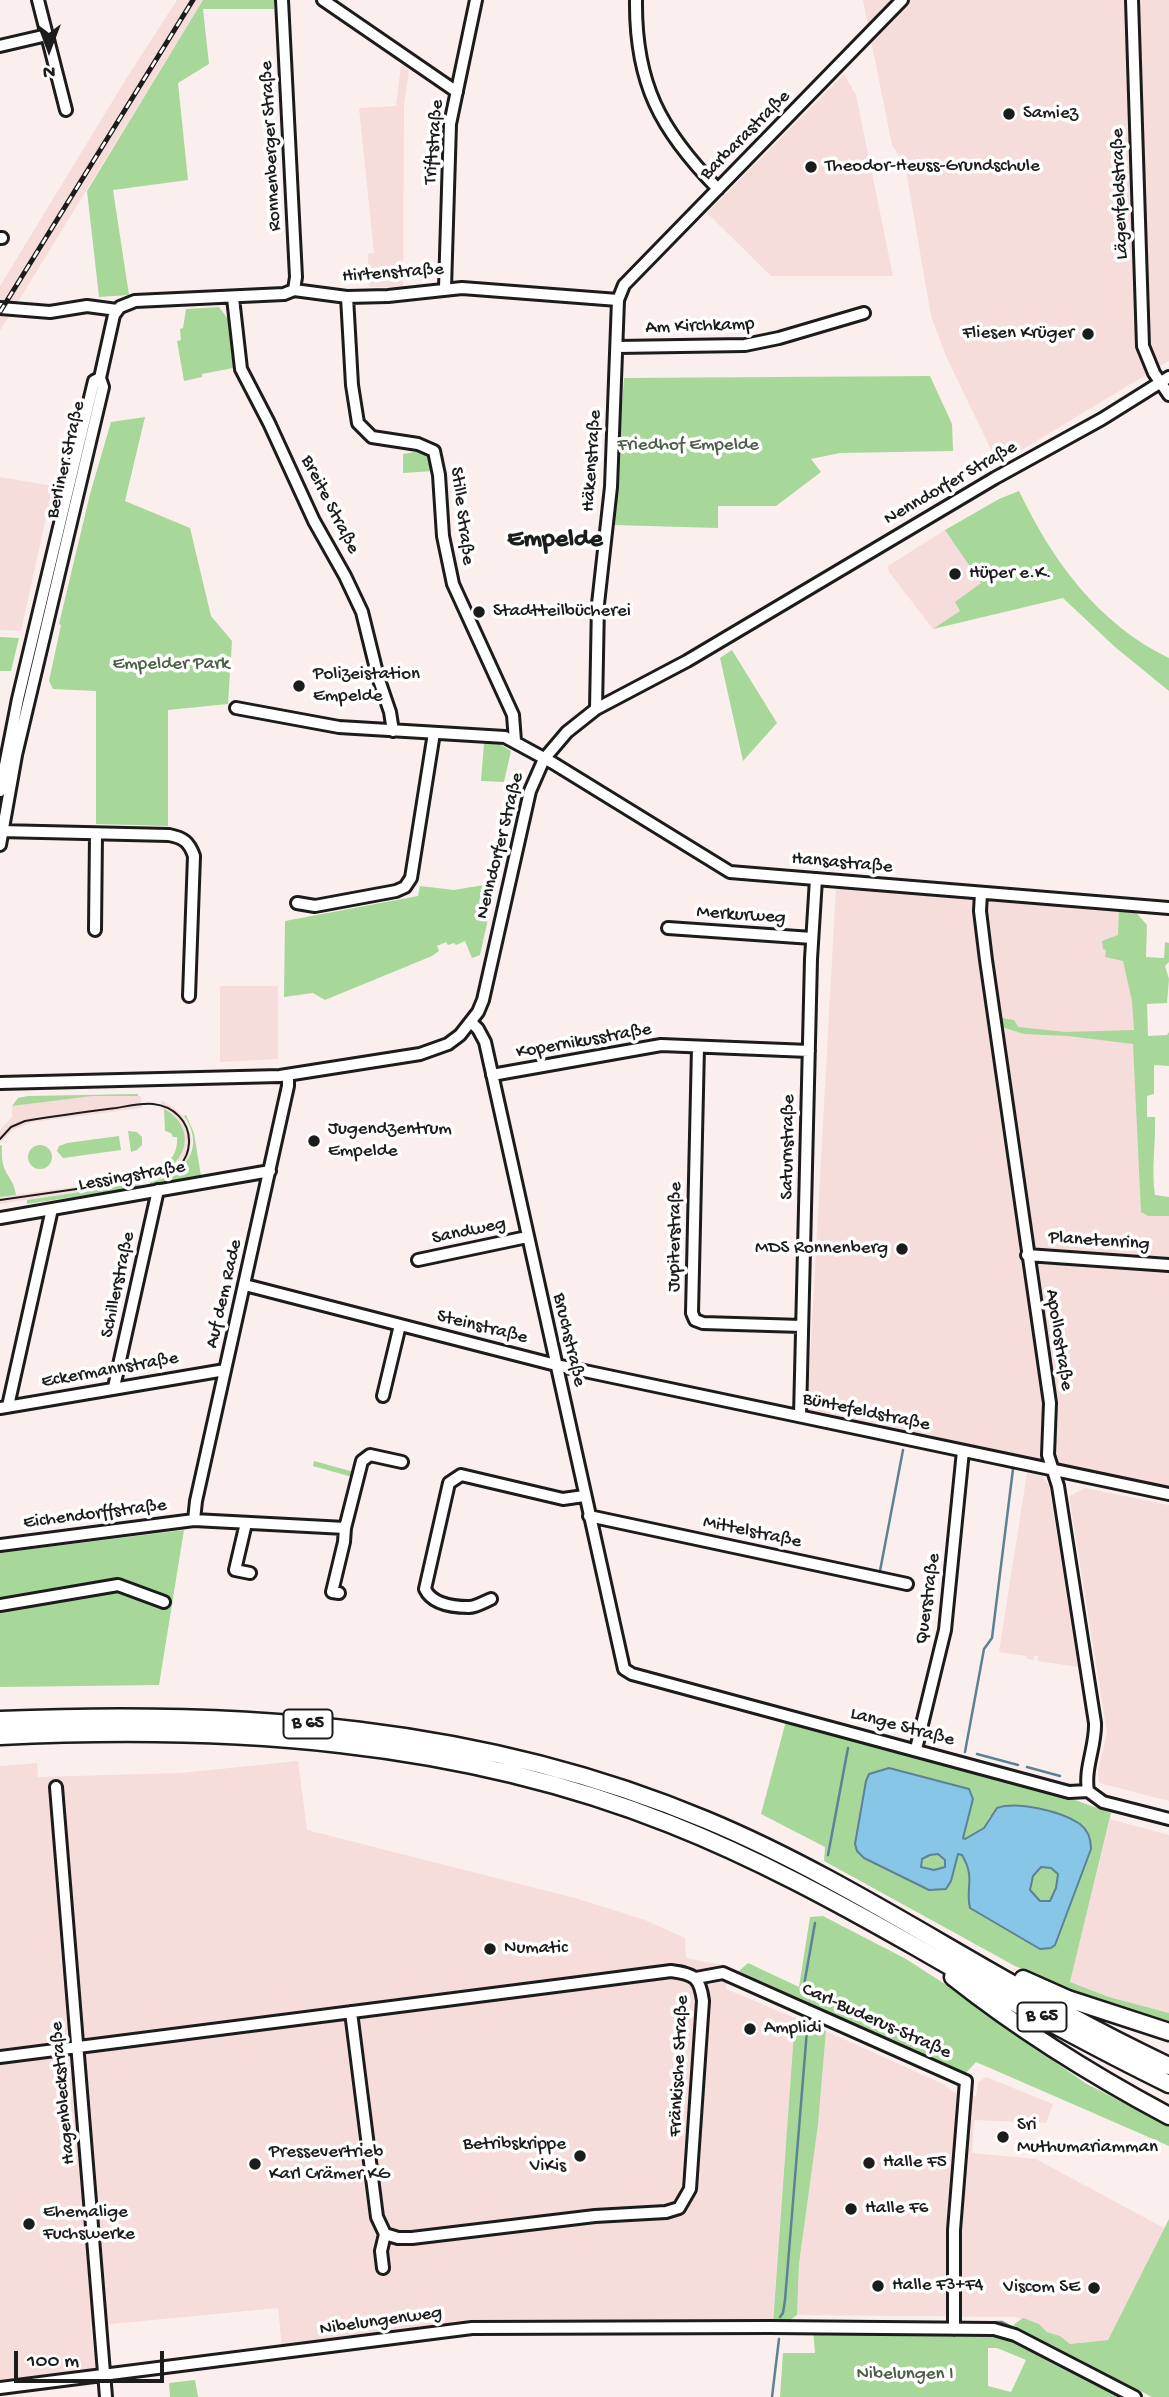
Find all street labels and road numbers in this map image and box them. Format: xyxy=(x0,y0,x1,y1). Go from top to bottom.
street label: Ronnenberger Straße xyxy=(256,60,288,232)
street label: Barbarastraße xyxy=(696,86,796,186)
street label: Triftstraße xyxy=(420,99,450,185)
street label: Lägenfeldstraße xyxy=(1107,128,1135,260)
street label: Hirtenstraße xyxy=(341,259,445,289)
street label: Am Kirchkamp xyxy=(645,314,755,340)
street label: Berliner Straße xyxy=(42,399,92,521)
street label: Häkenstraße xyxy=(578,409,608,513)
street label: Nenndorfer Straße xyxy=(880,437,1022,531)
street label: Breite Straße xyxy=(294,452,364,558)
street label: Stille Straße xyxy=(444,466,478,566)
street label: Nenndorfer Straße xyxy=(472,770,530,922)
street label: Hansastraße xyxy=(791,848,893,880)
street label: Merkurweg xyxy=(696,902,786,930)
street label: Kopernikusstraße xyxy=(515,1019,653,1065)
street label: Saturnstraße xyxy=(777,1094,801,1200)
street label: Lessingstraße xyxy=(77,1156,187,1198)
street label: Jupiterstraße xyxy=(664,1182,688,1292)
street label: Sandweg xyxy=(430,1213,508,1251)
street label: Planetenring xyxy=(1048,1227,1150,1257)
street label: Schillerstraße xyxy=(97,1230,141,1340)
street label: Auf dem Rade xyxy=(201,1237,249,1351)
street label: Apollostraße xyxy=(1039,1288,1077,1392)
street label: Bruchstraße xyxy=(546,1291,590,1389)
street label: Steinstraße xyxy=(434,1306,530,1350)
street label: Eckermannstraße xyxy=(40,1348,180,1394)
street label: Büntefeldstraße xyxy=(800,1388,932,1438)
street label: Eichendorffstraße xyxy=(22,1495,168,1535)
street label: Mittelstraße xyxy=(701,1511,803,1555)
street label: Querstraße xyxy=(911,1552,947,1646)
street label: Lange Straße xyxy=(847,1703,957,1753)
road number: B 65 xyxy=(284,1709,332,1738)
street label: Carl-Buderus-Straße xyxy=(798,1979,954,2065)
street label: Fränkische Straße xyxy=(665,1995,695,2137)
road number: B 65 xyxy=(1018,2003,1066,2032)
street label: Hagenbleckstraße xyxy=(46,2021,82,2165)
street label: Nibelungenweg xyxy=(318,2302,444,2342)

